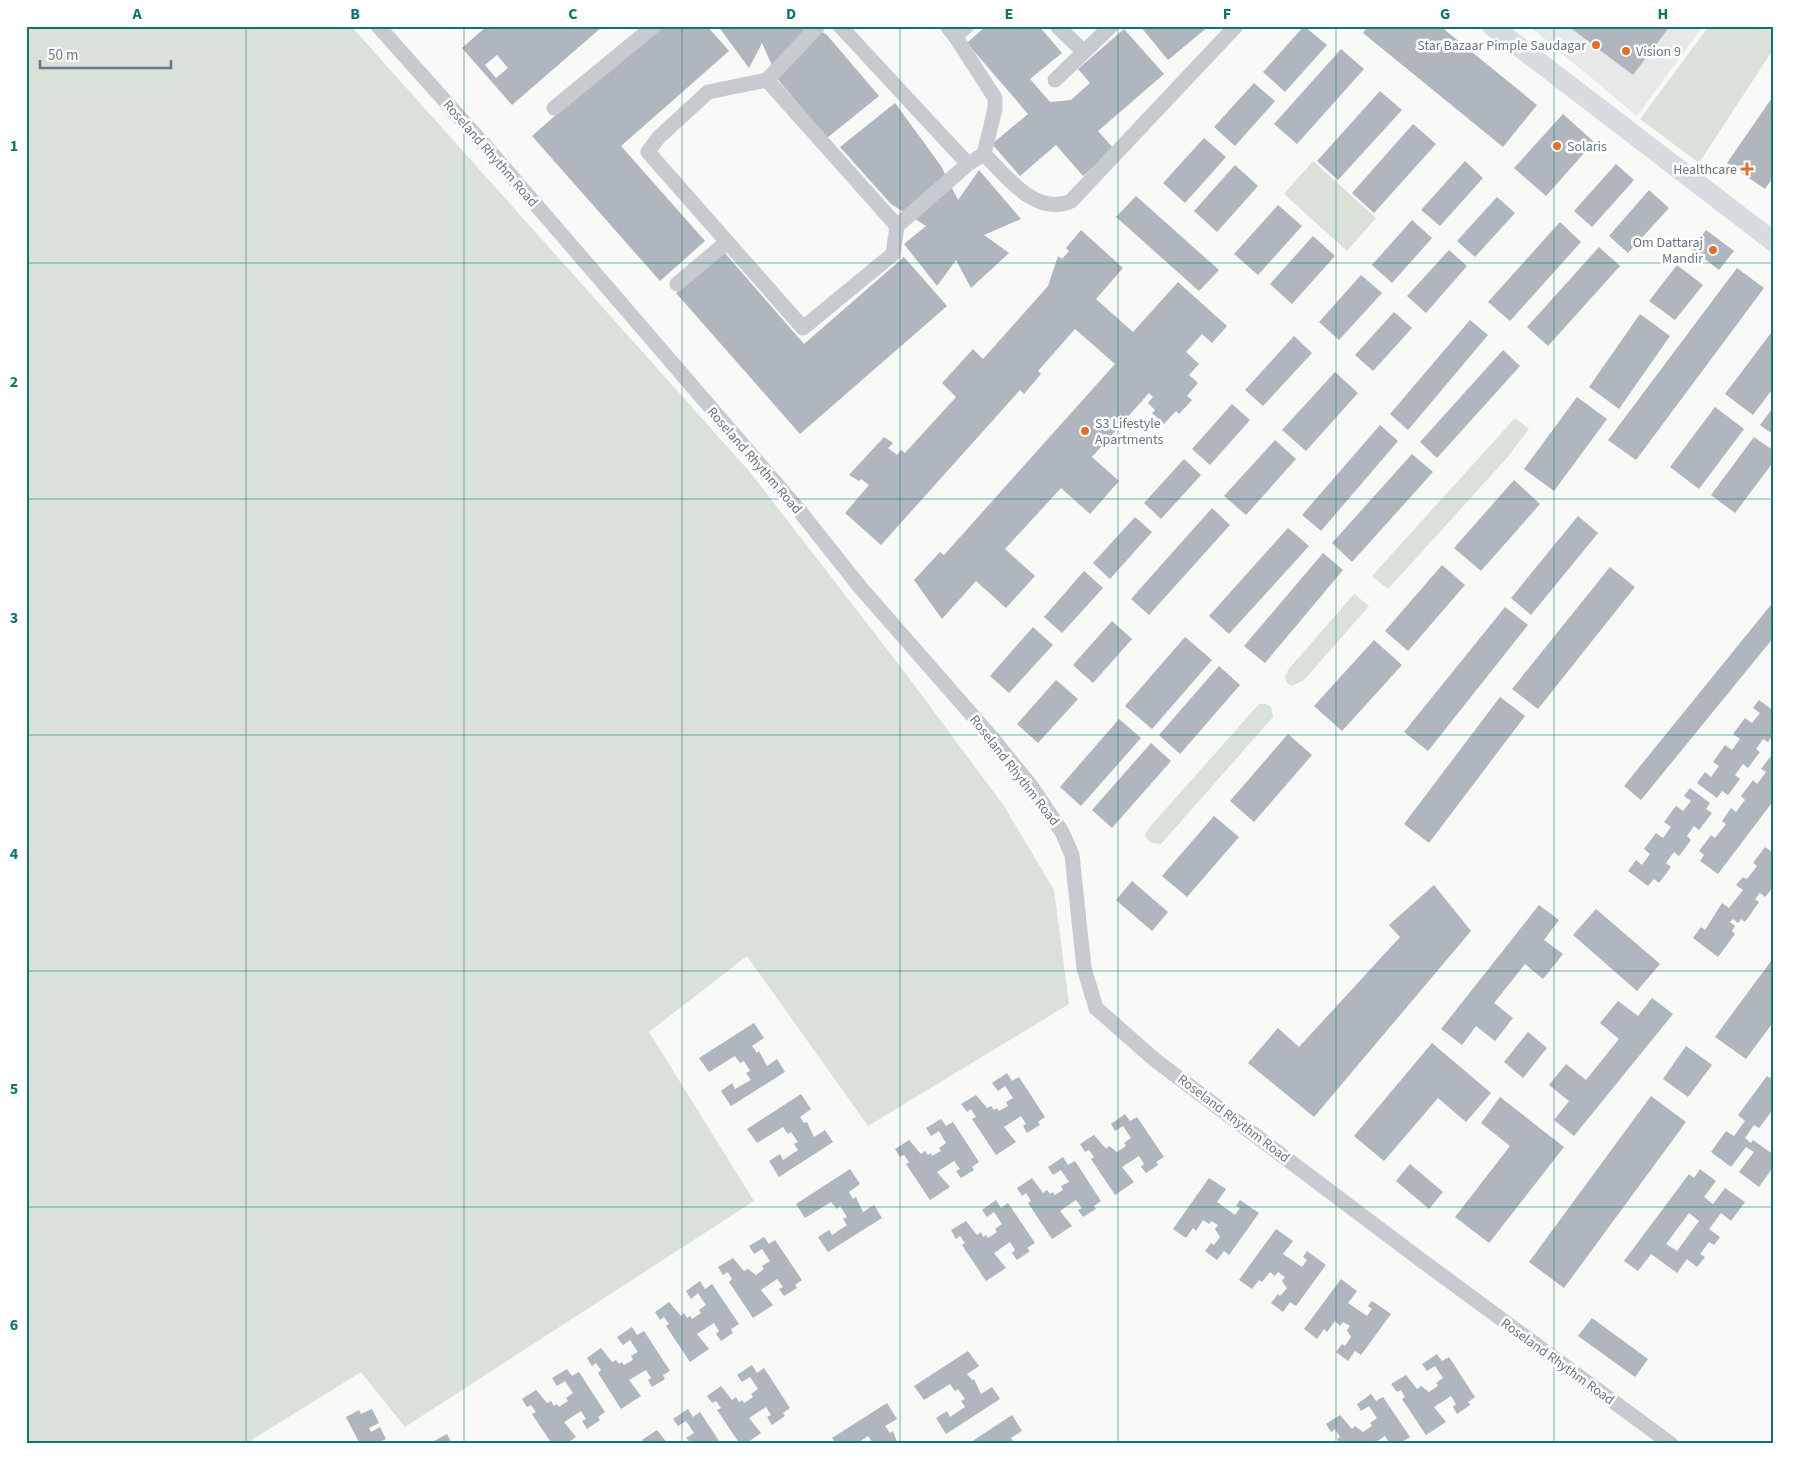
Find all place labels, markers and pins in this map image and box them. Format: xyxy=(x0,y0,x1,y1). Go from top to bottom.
place label: Star Bazaar Pimple Saudagar xyxy=(1417,36,1586,56)
marker: Star Bazaar Pimple Saudagar xyxy=(1590,39,1602,51)
place label: Vision 9 xyxy=(1636,42,1681,62)
marker: Vision 9 xyxy=(1620,45,1632,57)
place label: Solaris xyxy=(1567,137,1607,157)
marker: Solaris xyxy=(1551,140,1563,152)
place label: Healthcare xyxy=(1673,160,1737,180)
marker: Healthcare xyxy=(1741,163,1753,175)
place label: Om Dattaraj Mandir xyxy=(1633,233,1703,269)
marker: Om Dattaraj Mandir xyxy=(1707,244,1719,256)
place label: S3 Lifestyle Apartments xyxy=(1095,414,1164,450)
marker: S3 Lifestyle Apartments xyxy=(1079,425,1091,437)

